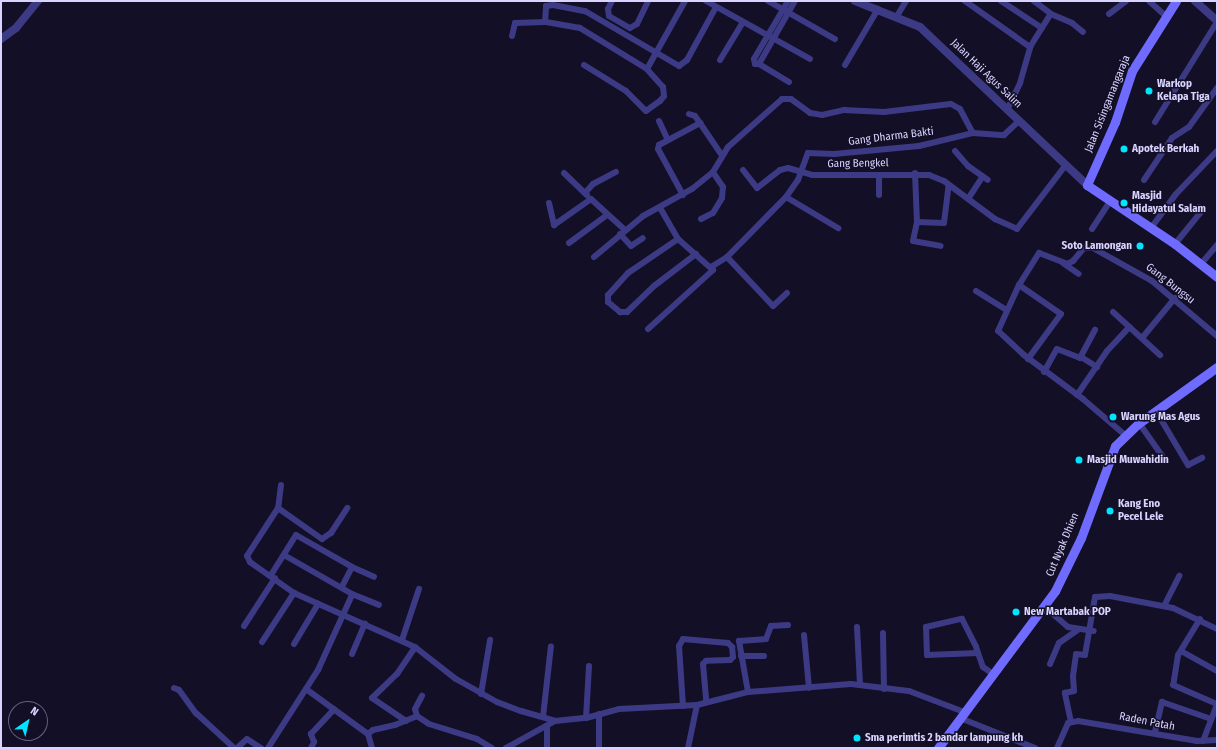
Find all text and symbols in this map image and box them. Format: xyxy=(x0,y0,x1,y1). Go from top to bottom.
street label: Jalan Haji Agus Salim xyxy=(948,37,1024,111)
street label: Jalan Sisingamangaraja xyxy=(1082,53,1134,155)
place label: Warkop Kelapa Tiga xyxy=(1157,78,1210,104)
marker: Warkop Kelapa Tiga xyxy=(1144,86,1154,96)
street label: Gang Dharma Bakti xyxy=(848,125,934,149)
place label: Apotek Berkah xyxy=(1132,142,1199,156)
marker: Apotek Berkah xyxy=(1119,144,1129,154)
street label: Gang Bengkel xyxy=(827,157,889,171)
place label: Masjid Hidayatul Salam xyxy=(1132,190,1206,216)
marker: Masjid Hidayatul Salam xyxy=(1119,198,1129,208)
place label: Soto Lamongan xyxy=(1062,239,1132,253)
marker: Soto Lamongan xyxy=(1135,241,1145,251)
street label: Gang Bungsu xyxy=(1143,261,1197,307)
place label: Warung Mas Agus xyxy=(1121,410,1200,424)
marker: Warung Mas Agus xyxy=(1108,412,1118,422)
place label: Masjid Muwahidin xyxy=(1087,453,1169,467)
marker: Masjid Muwahidin xyxy=(1074,455,1084,465)
place label: Kang Eno Pecel Lele xyxy=(1118,498,1164,524)
marker: Kang Eno Pecel Lele xyxy=(1105,506,1115,516)
street label: Cut Nyak Dhien xyxy=(1044,511,1082,579)
place label: New Martabak POP xyxy=(1024,605,1111,619)
marker: New Martabak POP xyxy=(1011,607,1021,617)
north arrow xyxy=(8,701,48,741)
text: N xyxy=(28,704,41,719)
street label: Raden Patah xyxy=(1118,710,1176,734)
place label: Sma perimtis 2 bandar lampung kh xyxy=(865,731,1023,745)
marker: Sma perimtis 2 bandar lampung kh xyxy=(852,733,862,743)

